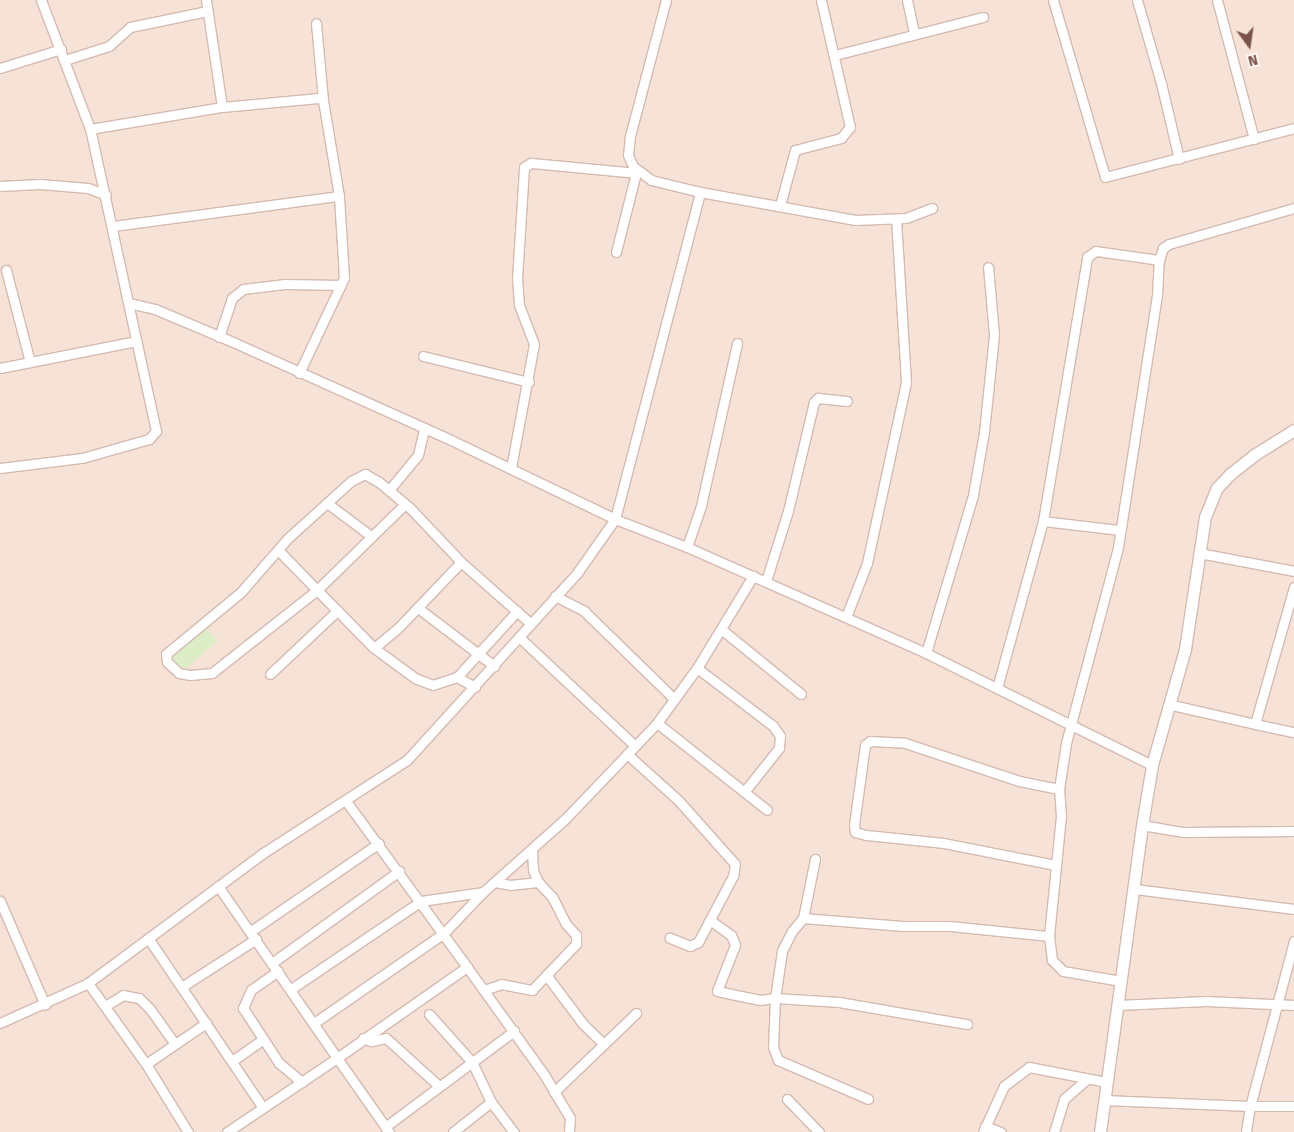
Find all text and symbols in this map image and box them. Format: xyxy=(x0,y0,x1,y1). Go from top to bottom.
north arrow xyxy=(1224,20,1274,70)
text: N xyxy=(1246,51,1259,69)

